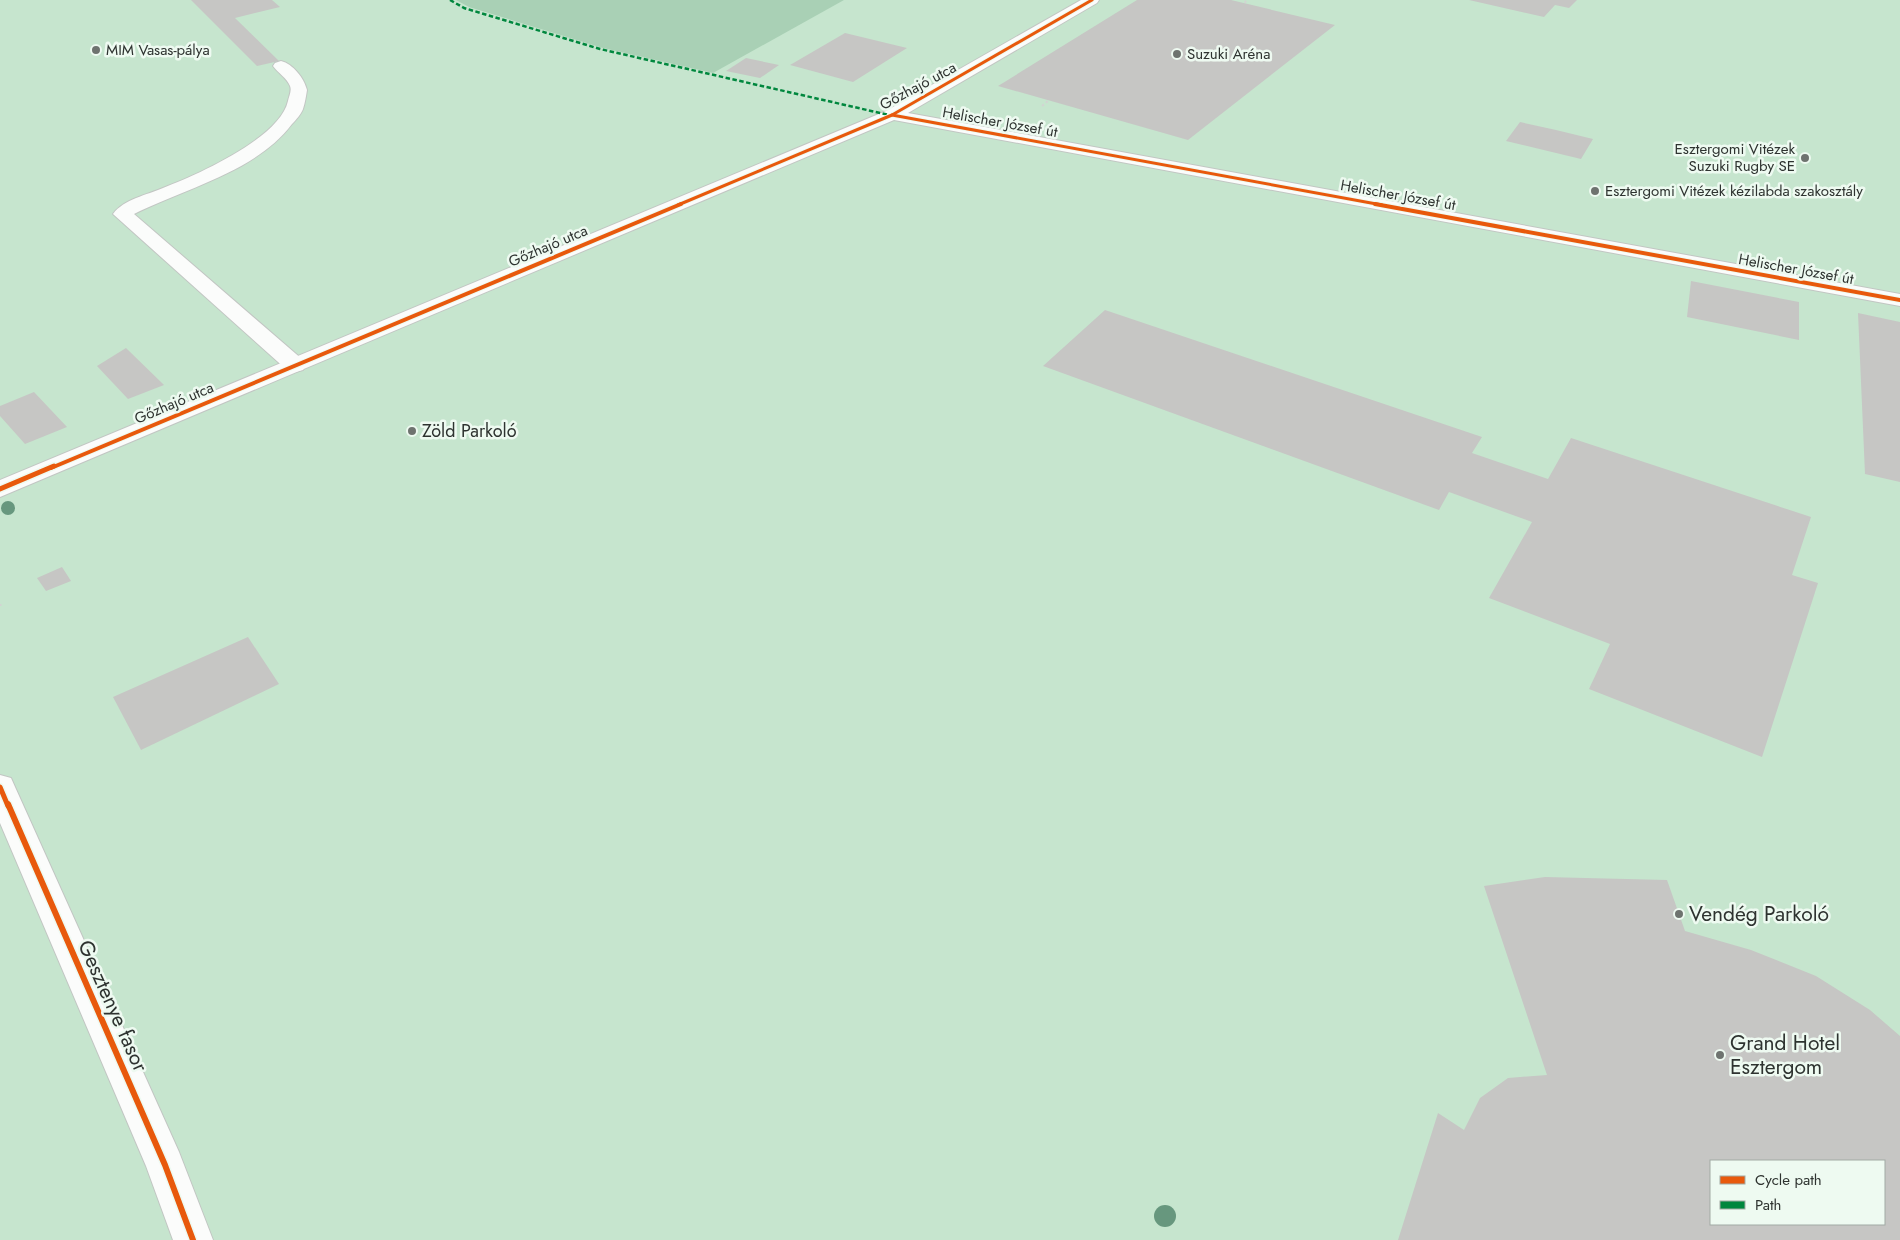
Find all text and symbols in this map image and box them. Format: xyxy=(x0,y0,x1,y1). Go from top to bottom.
place label: MIM Vasas-pálya xyxy=(106,39,210,61)
place label: Suzuki Aréna xyxy=(1187,43,1270,65)
marker: MIM Vasas-pálya xyxy=(90,44,102,56)
marker: Suzuki Aréna xyxy=(1171,48,1183,60)
street label: Gőzhajó utca xyxy=(876,57,960,115)
street label: Helischer József út xyxy=(941,101,1060,143)
place label: Esztergomi Vitézek Suzuki Rugby SE xyxy=(1675,138,1795,177)
marker: Esztergomi Vitézek Suzuki Rugby SE xyxy=(1799,152,1811,164)
street label: Helischer József út xyxy=(1339,174,1458,216)
place label: Esztergomi Vitézek kézilabda szakosztály xyxy=(1605,180,1863,202)
marker: Esztergomi Vitézek kézilabda szakosztály xyxy=(1589,185,1601,197)
street label: Gőzhajó utca xyxy=(505,219,591,273)
street label: Helischer József út xyxy=(1737,248,1856,290)
street label: Gőzhajó utca xyxy=(131,376,217,430)
place label: Zöld Parkoló xyxy=(422,418,517,444)
marker: Zöld Parkoló xyxy=(406,425,418,437)
place label: Vendég Parkoló xyxy=(1689,899,1829,929)
marker: Vendég Parkoló xyxy=(1673,908,1685,920)
street label: Gesztenye fasor xyxy=(71,935,156,1077)
place label: Grand Hotel Esztergom xyxy=(1730,1028,1840,1082)
marker: Grand Hotel Esztergom xyxy=(1714,1049,1726,1061)
legend xyxy=(1710,1160,1885,1225)
text: Cycle path xyxy=(1755,1169,1822,1191)
text: Path xyxy=(1755,1194,1781,1216)

